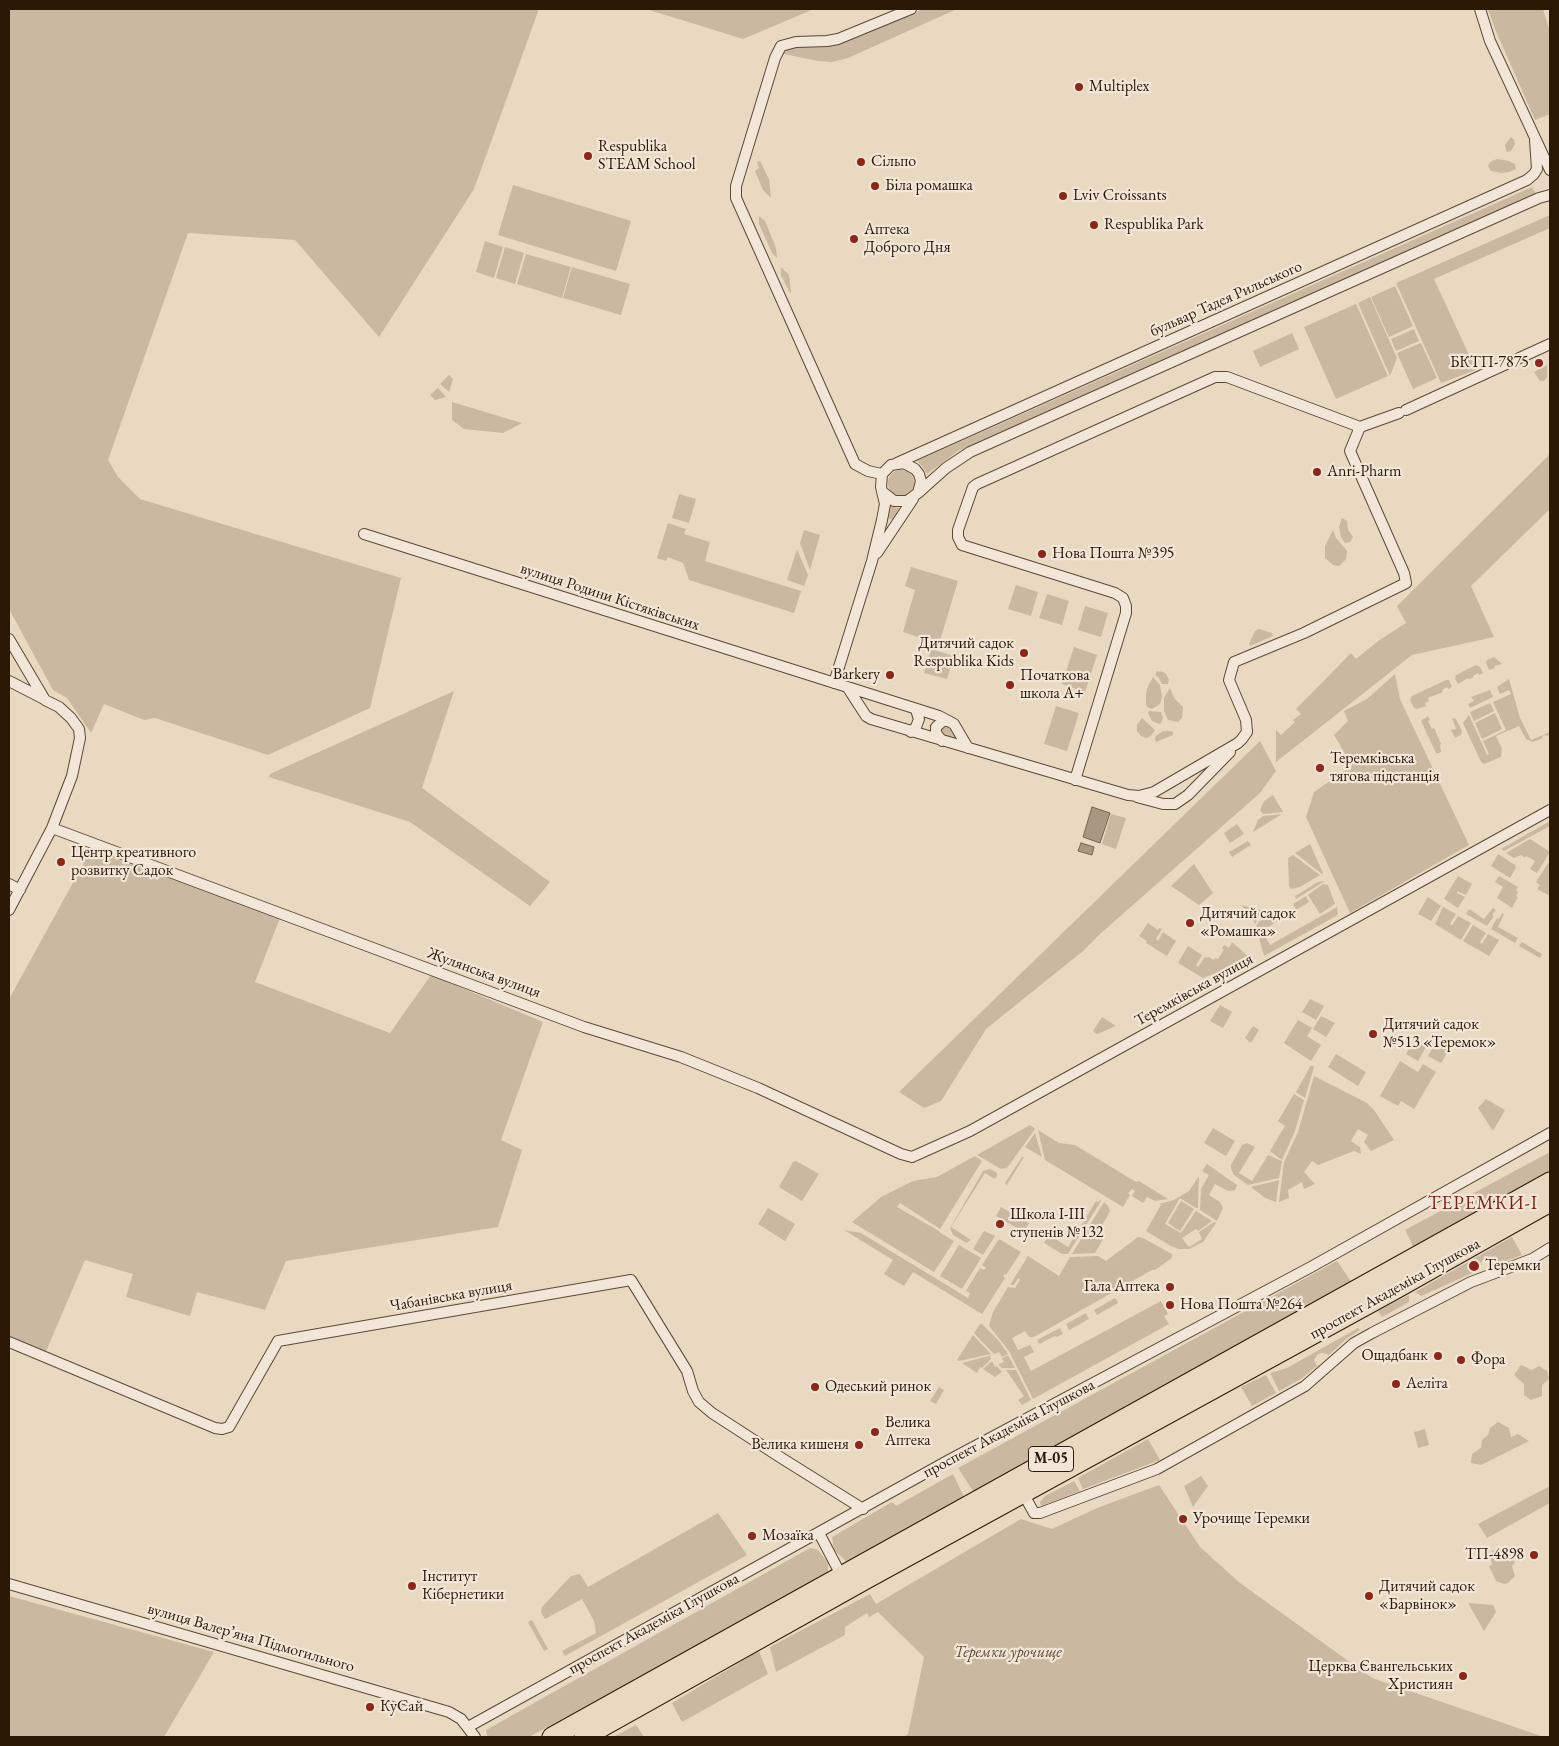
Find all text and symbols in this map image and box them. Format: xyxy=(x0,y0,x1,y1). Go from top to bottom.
place label: Multiplex xyxy=(1089,77,1149,97)
marker: Multiplex xyxy=(1073,81,1085,93)
place label: Respublika STEAM School xyxy=(598,137,696,175)
marker: Respublika STEAM School xyxy=(582,150,594,162)
place label: Сільпо xyxy=(871,152,916,172)
marker: Сільпо xyxy=(855,156,867,168)
place label: Біла ромашка xyxy=(885,176,973,196)
marker: Біла ромашка xyxy=(869,180,881,192)
place label: Lviv Croissants xyxy=(1073,186,1167,206)
marker: Lviv Croissants xyxy=(1057,190,1069,202)
place label: Respublika Park xyxy=(1104,215,1204,235)
marker: Respublika Park xyxy=(1088,219,1100,231)
place label: Аптека Доброго Дня xyxy=(864,220,951,258)
marker: Аптека Доброго Дня xyxy=(848,233,860,245)
street label: бульвар Тадея Рильського xyxy=(1147,257,1305,341)
place label: БКТП-7875 xyxy=(1450,353,1529,373)
marker: БКТП-7875 xyxy=(1533,357,1545,369)
place label: Anri-Pharm xyxy=(1327,462,1401,482)
marker: Anri-Pharm xyxy=(1311,466,1323,478)
place label: Нова Пошта №395 xyxy=(1052,544,1175,564)
marker: Нова Пошта №395 xyxy=(1036,548,1048,560)
street label: вулиця Родини Кістяківських xyxy=(518,559,702,635)
place label: Дитячий садок Respublika Kids xyxy=(914,634,1014,672)
marker: Дитячий садок Respublika Kids xyxy=(1018,647,1030,659)
place label: Barkery xyxy=(833,665,880,685)
place label: Початкова школа А+ xyxy=(1020,666,1090,704)
marker: Barkery xyxy=(884,669,896,681)
marker: Початкова школа А+ xyxy=(1004,679,1016,691)
place label: Теремківська тягова підстанція xyxy=(1330,749,1440,787)
marker: Теремківська тягова підстанція xyxy=(1314,762,1326,774)
place label: Центр креативного розвитку Садок xyxy=(71,843,196,881)
marker: Центр креативного розвитку Садок xyxy=(55,856,67,868)
place label: Дитячий садок «Ромашка» xyxy=(1200,904,1296,942)
marker: Дитячий садок «Ромашка» xyxy=(1184,917,1196,929)
street label: Жулянська вулиця xyxy=(425,944,543,1002)
street label: Теремківська вулиця xyxy=(1131,950,1257,1030)
place label: Дитячий садок №513 «Теремок» xyxy=(1383,1015,1496,1053)
marker: Дитячий садок №513 «Теремок» xyxy=(1367,1028,1379,1040)
district label: ТЕРЕМКИ-І xyxy=(1427,1193,1539,1215)
place label: Школа І-ІІІ ступенів №132 xyxy=(1010,1205,1104,1243)
marker: Школа І-ІІІ ступенів №132 xyxy=(994,1218,1006,1230)
street label: проспект Академіка Глушкова xyxy=(1306,1234,1484,1344)
place label: Теремки xyxy=(1485,1256,1541,1276)
marker: Теремки xyxy=(1467,1259,1481,1273)
street label: Чабанівська вулиця xyxy=(388,1276,514,1316)
place label: Гала Аптека xyxy=(1084,1277,1160,1297)
marker: Гала Аптека xyxy=(1164,1281,1176,1293)
place label: Нова Пошта №264 xyxy=(1180,1295,1303,1315)
marker: Нова Пошта №264 xyxy=(1164,1299,1176,1311)
place label: Ощадбанк xyxy=(1361,1346,1428,1366)
marker: Ощадбанк xyxy=(1432,1350,1444,1362)
place label: Фора xyxy=(1471,1350,1505,1370)
marker: Фора xyxy=(1455,1354,1467,1366)
place label: Аеліта xyxy=(1406,1374,1448,1394)
street label: проспект Академіка Глушкова xyxy=(920,1376,1098,1482)
place label: Одеський ринок xyxy=(825,1377,931,1397)
marker: Аеліта xyxy=(1390,1378,1402,1390)
marker: Одеський ринок xyxy=(809,1381,821,1393)
place label: Велика Аптека xyxy=(885,1413,931,1451)
marker: Велика Аптека xyxy=(869,1426,881,1438)
place label: Велика кишеня xyxy=(751,1435,849,1455)
marker: Велика кишеня xyxy=(853,1439,865,1451)
road number: М-05 xyxy=(1028,1446,1074,1472)
place label: Урочище Теремки xyxy=(1193,1509,1310,1529)
marker: Урочище Теремки xyxy=(1177,1513,1189,1525)
place label: Мозаїка xyxy=(762,1526,814,1546)
marker: Мозаїка xyxy=(746,1530,758,1542)
place label: ТП-4898 xyxy=(1465,1545,1524,1565)
marker: ТП-4898 xyxy=(1528,1549,1540,1561)
place label: Інститут Кібернетики xyxy=(422,1567,504,1605)
street label: проспект Академіка Глушкова xyxy=(565,1569,743,1679)
place label: Дитячий садок «Барвінок» xyxy=(1379,1577,1475,1615)
marker: Інститут Кібернетики xyxy=(406,1580,418,1592)
marker: Дитячий садок «Барвінок» xyxy=(1363,1590,1375,1602)
street label: вулиця Валерʼяна Підмогильного xyxy=(145,1599,357,1677)
park label: Теремки урочище xyxy=(954,1643,1062,1663)
place label: Церква Євангельських Християн xyxy=(1309,1657,1453,1695)
marker: Церква Євангельських Християн xyxy=(1457,1670,1469,1682)
place label: КуСай xyxy=(380,1697,423,1717)
marker: КуСай xyxy=(364,1701,376,1713)

